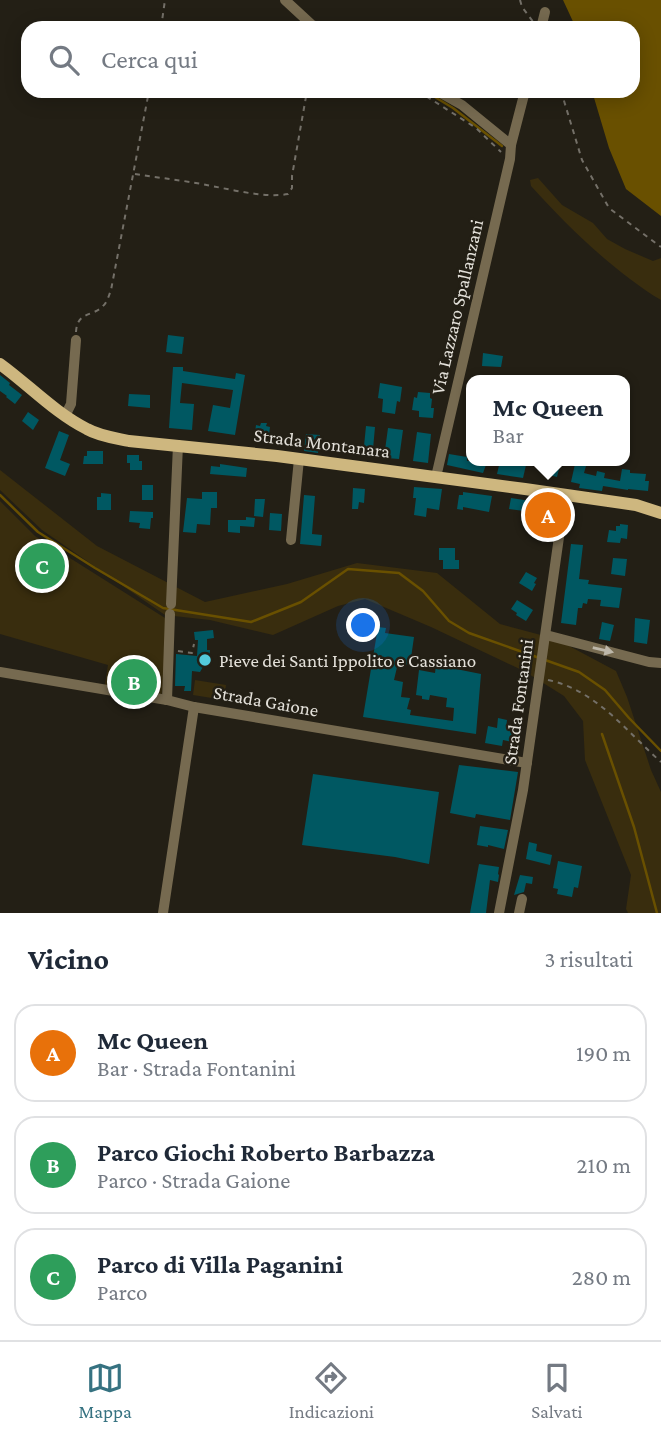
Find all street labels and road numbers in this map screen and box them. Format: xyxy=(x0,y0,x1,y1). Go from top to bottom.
street label: Via Lazzaro Spallanzani xyxy=(427,217,487,397)
street label: Strada Montanara xyxy=(253,424,392,462)
street label: Strada Fontanini xyxy=(499,638,537,766)
street label: Strada Gaione xyxy=(212,681,320,721)

